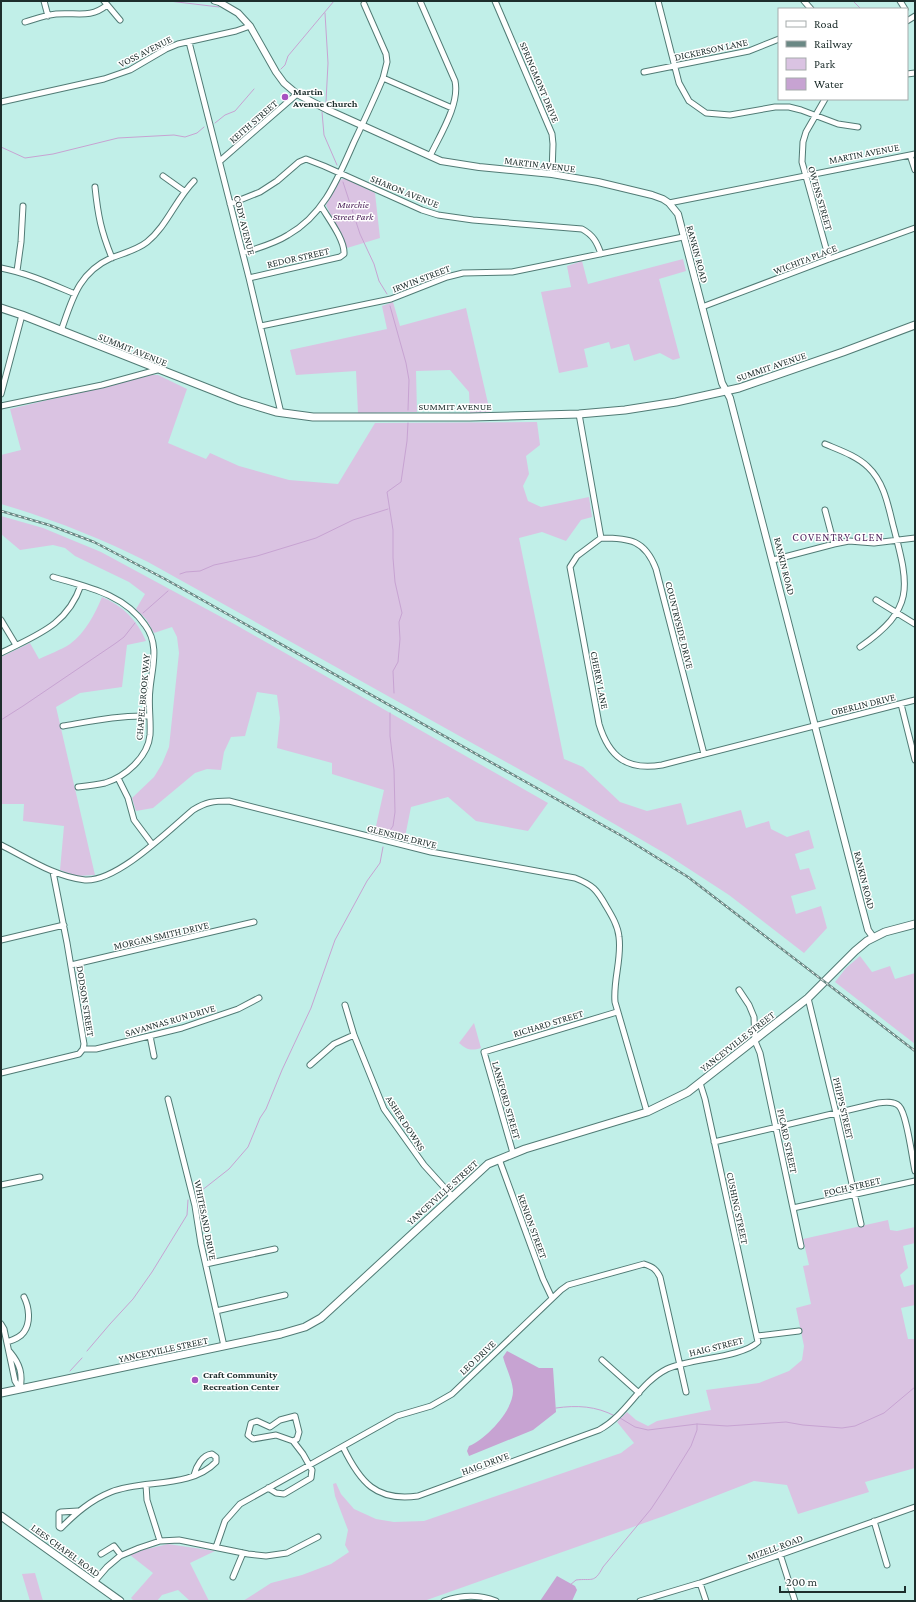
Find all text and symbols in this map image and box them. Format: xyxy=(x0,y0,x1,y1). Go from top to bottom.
legend xyxy=(778,8,908,100)
text: Road xyxy=(814,17,839,31)
street label: VOSS AVENUE xyxy=(117,33,174,70)
street label: DICKERSON LANE xyxy=(673,36,749,63)
text: Railway xyxy=(814,37,853,51)
street label: SPRINGMONT DRIVE xyxy=(518,40,562,125)
text: Park xyxy=(814,57,836,71)
text: Water xyxy=(814,77,844,91)
place label: Martin Avenue Church xyxy=(292,86,358,109)
marker: Martin Avenue Church xyxy=(280,92,290,102)
street label: KEITH STREET xyxy=(227,97,280,145)
street label: MARTIN AVENUE xyxy=(828,141,901,166)
street label: MARTIN AVENUE xyxy=(504,155,577,174)
street label: OWENS STREET xyxy=(806,165,835,232)
street label: SHARON AVENUE xyxy=(369,173,441,210)
street label: CODY AVENUE xyxy=(232,194,257,257)
park label: Murchie Street Park xyxy=(333,199,374,222)
street label: RANKIN ROAD xyxy=(685,224,711,284)
street label: WICHITA PLACE xyxy=(772,242,839,277)
street label: REDOR STREET xyxy=(266,245,331,270)
street label: IRWIN STREET xyxy=(391,262,452,295)
street label: SUMMIT AVENUE xyxy=(97,331,169,368)
street label: SUMMIT AVENUE xyxy=(735,349,808,384)
street label: SUMMIT AVENUE xyxy=(418,401,492,412)
district label: COVENTRY GLEN xyxy=(792,531,884,543)
street label: RANKIN ROAD xyxy=(772,536,797,596)
street label: COUNTRYSIDE DRIVE xyxy=(663,580,696,670)
street label: CHERRY LANE xyxy=(589,650,611,710)
street label: CHAPEL BROOK WAY xyxy=(133,653,152,741)
street label: OBERLIN DRIVE xyxy=(830,691,897,718)
street label: GLENSIDE DRIVE xyxy=(366,823,438,851)
street label: RANKIN ROAD xyxy=(852,850,877,910)
street label: MORGAN SMITH DRIVE xyxy=(113,919,210,952)
street label: DODSON STREET xyxy=(74,965,97,1038)
street label: SAVANNAS RUN DRIVE xyxy=(124,1002,217,1039)
street label: RICHARD STREET xyxy=(512,1007,585,1039)
street label: YANCEYVILLE STREET xyxy=(698,1009,777,1074)
street label: LANKFORD STREET xyxy=(490,1060,523,1141)
street label: PHIPPS STREET xyxy=(831,1076,856,1141)
street label: ASHER DOWNS xyxy=(384,1094,428,1153)
street label: PICARD STREET xyxy=(775,1108,800,1175)
street label: YANCEYVILLE STREET xyxy=(405,1157,480,1227)
street label: CUSHING STREET xyxy=(725,1171,751,1246)
street label: FOCH STREET xyxy=(823,1174,882,1198)
street label: WHITESAND DRIVE xyxy=(192,1179,219,1262)
street label: KENION STREET xyxy=(516,1192,549,1260)
street label: HAIG STREET xyxy=(688,1334,745,1359)
street label: YANCEYVILLE STREET xyxy=(117,1335,209,1364)
street label: LEO DRIVE xyxy=(457,1338,498,1377)
place label: Craft Community Recreation Center xyxy=(203,1369,279,1392)
marker: Craft Community Recreation Center xyxy=(190,1375,200,1385)
street label: HAIG DRIVE xyxy=(460,1450,511,1477)
street label: LEES CHAPEL ROAD xyxy=(29,1522,103,1579)
street label: MIZELL ROAD xyxy=(746,1532,805,1563)
scale bar xyxy=(780,1568,905,1594)
text: 200 m xyxy=(786,1575,818,1589)

